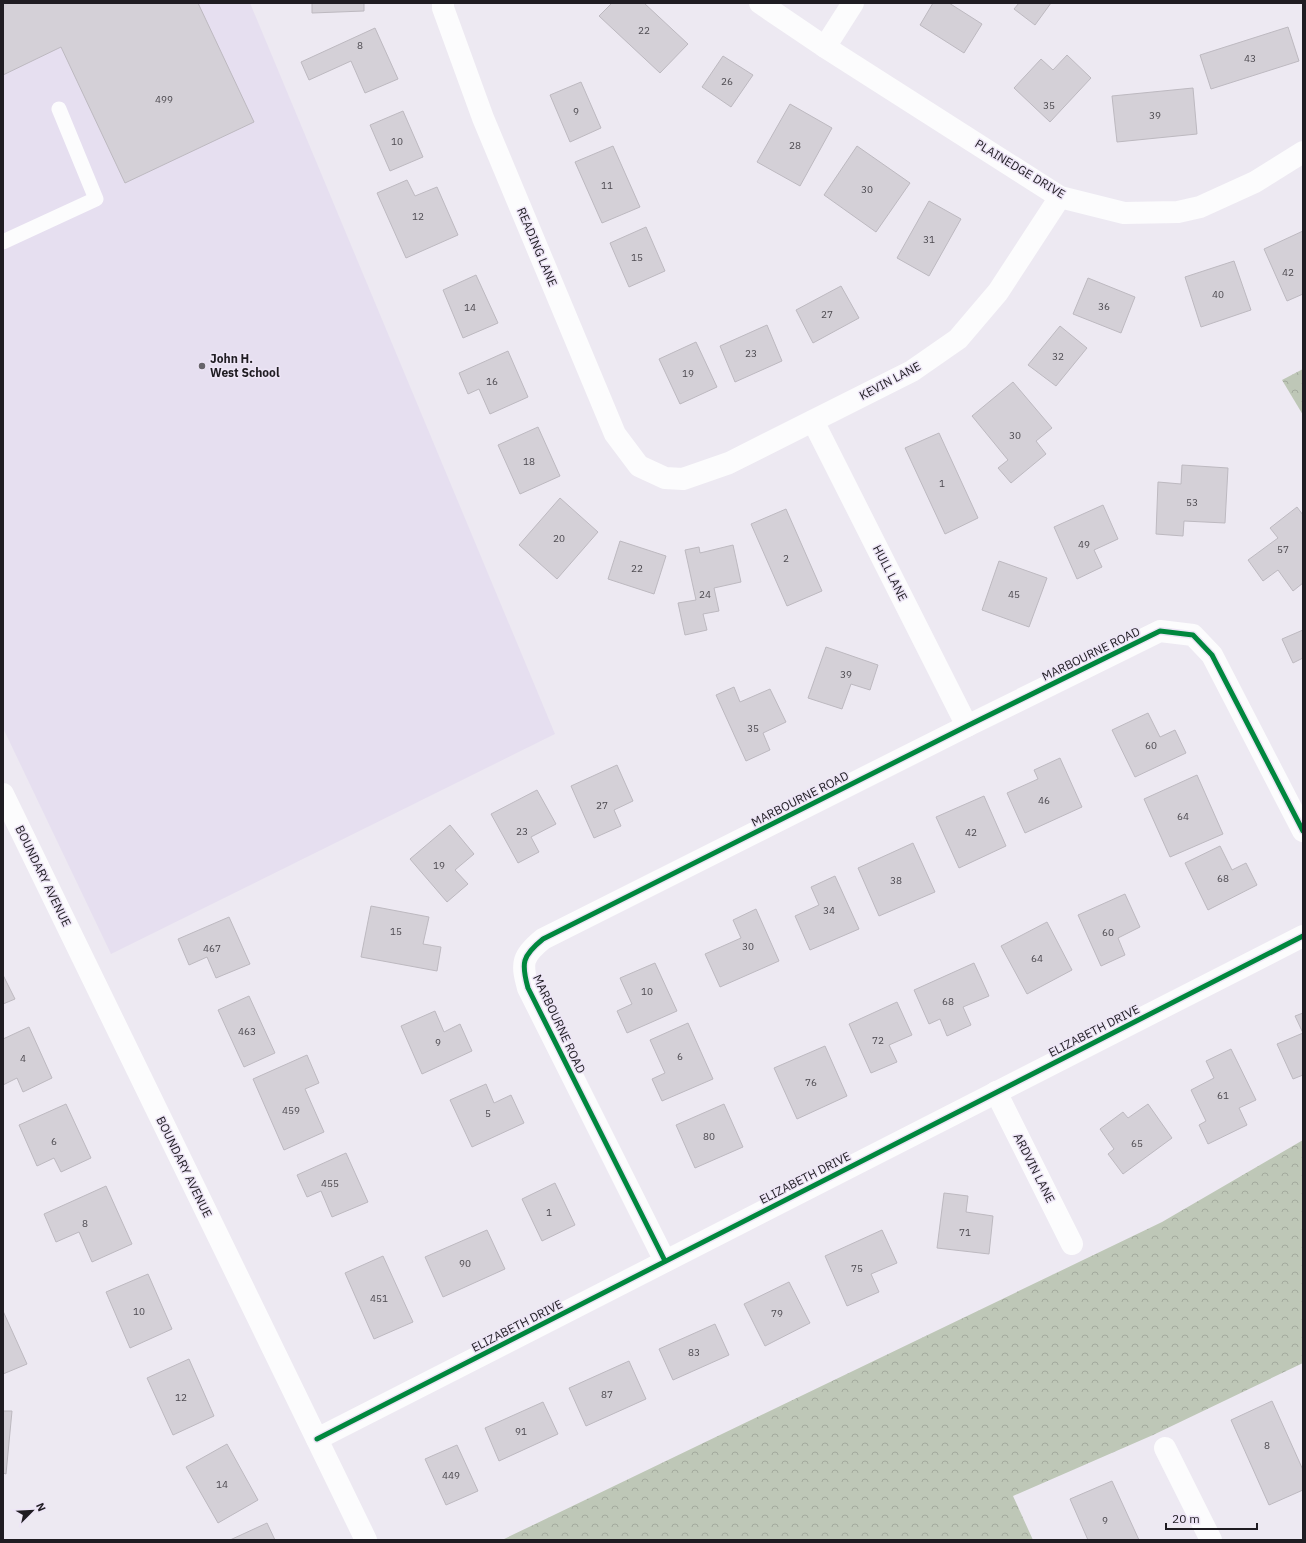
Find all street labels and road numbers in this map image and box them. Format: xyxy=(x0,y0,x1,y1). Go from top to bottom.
street label: PLAINEDGE DRIVE xyxy=(972,136,1068,201)
street label: READING LANE xyxy=(514,205,561,289)
street label: KEVIN LANE xyxy=(857,358,923,403)
street label: HULL LANE xyxy=(870,542,911,603)
street label: MARBOURNE ROAD xyxy=(1039,623,1142,684)
street label: MARBOURNE ROAD xyxy=(749,768,851,830)
street label: BOUNDARY AVENUE xyxy=(12,823,74,929)
street label: MARBOURNE ROAD xyxy=(530,972,589,1076)
street label: ELIZABETH DRIVE xyxy=(1046,1001,1142,1060)
street label: BOUNDARY AVENUE xyxy=(153,1114,215,1220)
street label: ARDVIN LANE xyxy=(1010,1130,1058,1205)
street label: ELIZABETH DRIVE xyxy=(757,1148,853,1207)
street label: ELIZABETH DRIVE xyxy=(469,1296,565,1355)

